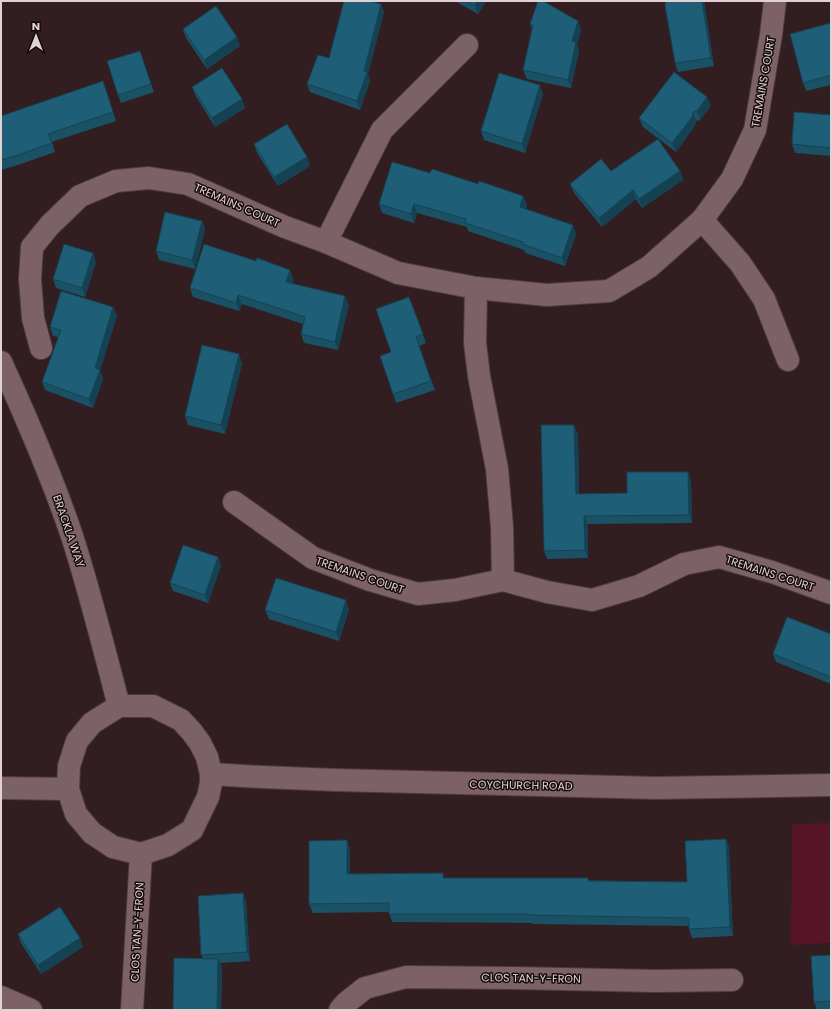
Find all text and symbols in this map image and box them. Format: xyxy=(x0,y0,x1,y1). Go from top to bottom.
north arrow xyxy=(16,16,56,56)
text: N xyxy=(32,18,40,34)
street label: TREMAINS COURT xyxy=(747,35,779,129)
street label: TREMAINS COURT xyxy=(192,179,282,231)
street label: BRACKLA WAY xyxy=(49,493,89,570)
street label: TREMAINS COURT xyxy=(724,551,816,595)
street label: TREMAINS COURT xyxy=(314,552,406,598)
street label: COYCHURCH ROAD xyxy=(469,776,573,794)
street label: CLOS TAN-Y-FRON xyxy=(126,882,148,982)
street label: CLOS TAN-Y-FRON xyxy=(481,969,581,987)

